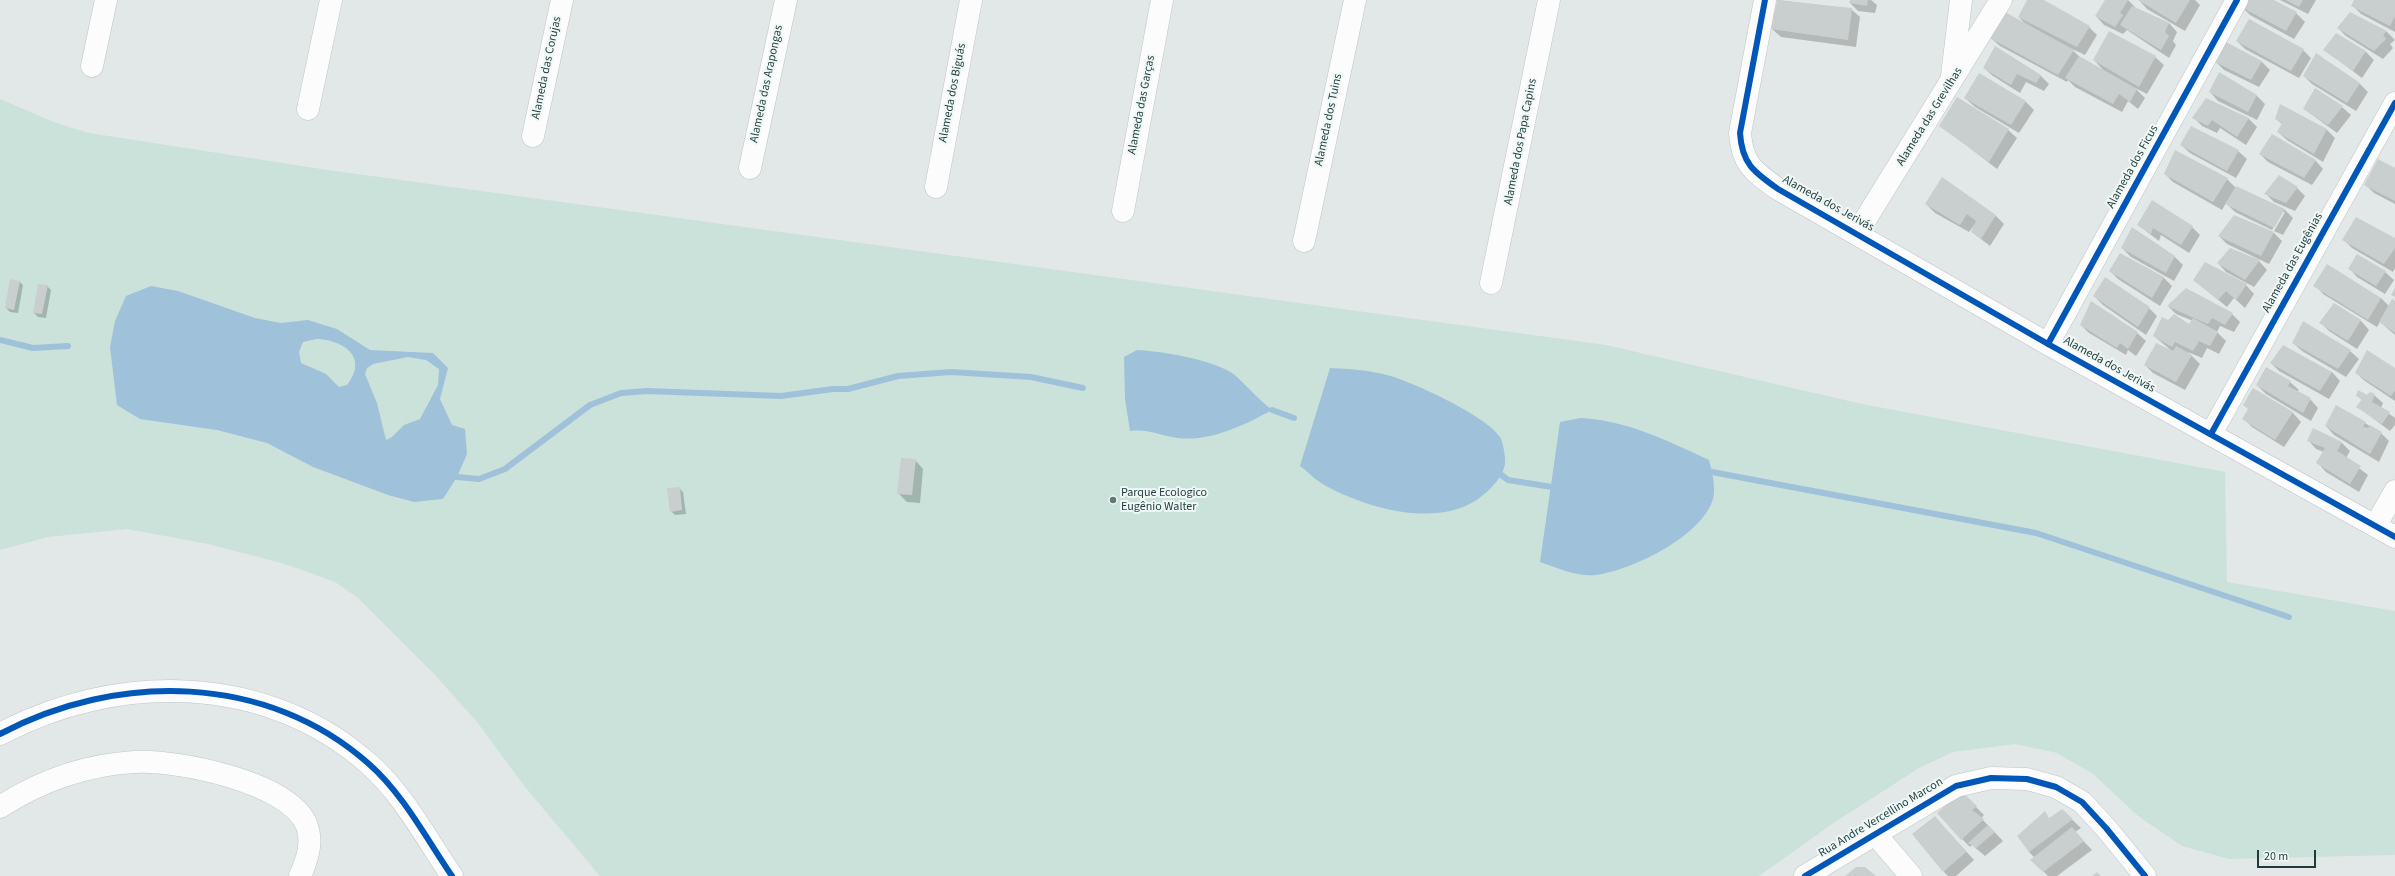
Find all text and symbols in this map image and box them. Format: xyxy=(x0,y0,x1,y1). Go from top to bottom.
street label: Alameda das Corujas xyxy=(529,15,565,121)
street label: Alameda das Arapongas xyxy=(747,24,787,144)
street label: Alameda dos Biguás xyxy=(936,42,970,144)
street label: Alameda das Garças xyxy=(1125,54,1159,156)
street label: Alameda das Grevilhas xyxy=(1894,65,1966,169)
street label: Alameda dos Tuins xyxy=(1312,72,1346,168)
street label: Alameda dos Papa Capins xyxy=(1502,78,1540,206)
street label: Alameda dos Ficus xyxy=(2104,123,2162,211)
street label: Alameda dos Jerivás xyxy=(1780,173,1876,235)
street label: Alameda das Eugênias xyxy=(2260,211,2326,315)
street label: Alameda dos Jerivás xyxy=(2061,334,2157,396)
place label: Parque Ecologico Eugênio Walter xyxy=(1121,486,1207,514)
marker: Parque Ecologico Eugênio Walter xyxy=(1108,495,1118,505)
street label: Rua Andre Vercellino Marcon xyxy=(1816,775,1946,861)
scale bar xyxy=(2259,842,2318,868)
text: 20 m xyxy=(2264,848,2288,865)

